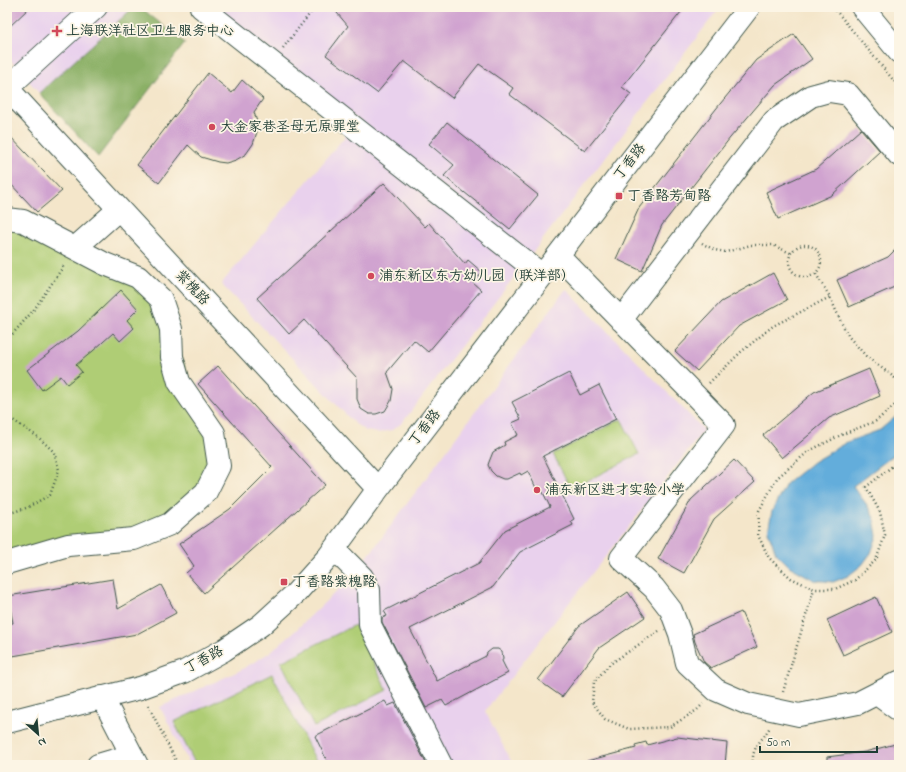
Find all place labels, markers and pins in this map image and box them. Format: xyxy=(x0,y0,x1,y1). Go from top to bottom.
place label: 上海联洋社区卫生服务中心 xyxy=(66,21,234,42)
marker: 上海联洋社区卫生服务中心 xyxy=(51,25,63,37)
place label: 大金家巷圣母无原罪堂 xyxy=(220,117,360,138)
marker: 大金家巷圣母无原罪堂 xyxy=(207,122,217,132)
place label: 丁香路芳甸路 xyxy=(627,186,711,207)
marker: 丁香路芳甸路 xyxy=(614,191,624,201)
place label: 浦东新区东方幼儿园（联洋部） xyxy=(379,266,575,287)
marker: 浦东新区东方幼儿园（联洋部） xyxy=(366,271,376,281)
place label: 浦东新区进才实验小学 xyxy=(545,480,685,501)
marker: 浦东新区进才实验小学 xyxy=(532,485,542,495)
place label: 丁香路紫槐路 xyxy=(292,572,376,593)
marker: 丁香路紫槐路 xyxy=(279,577,289,587)

